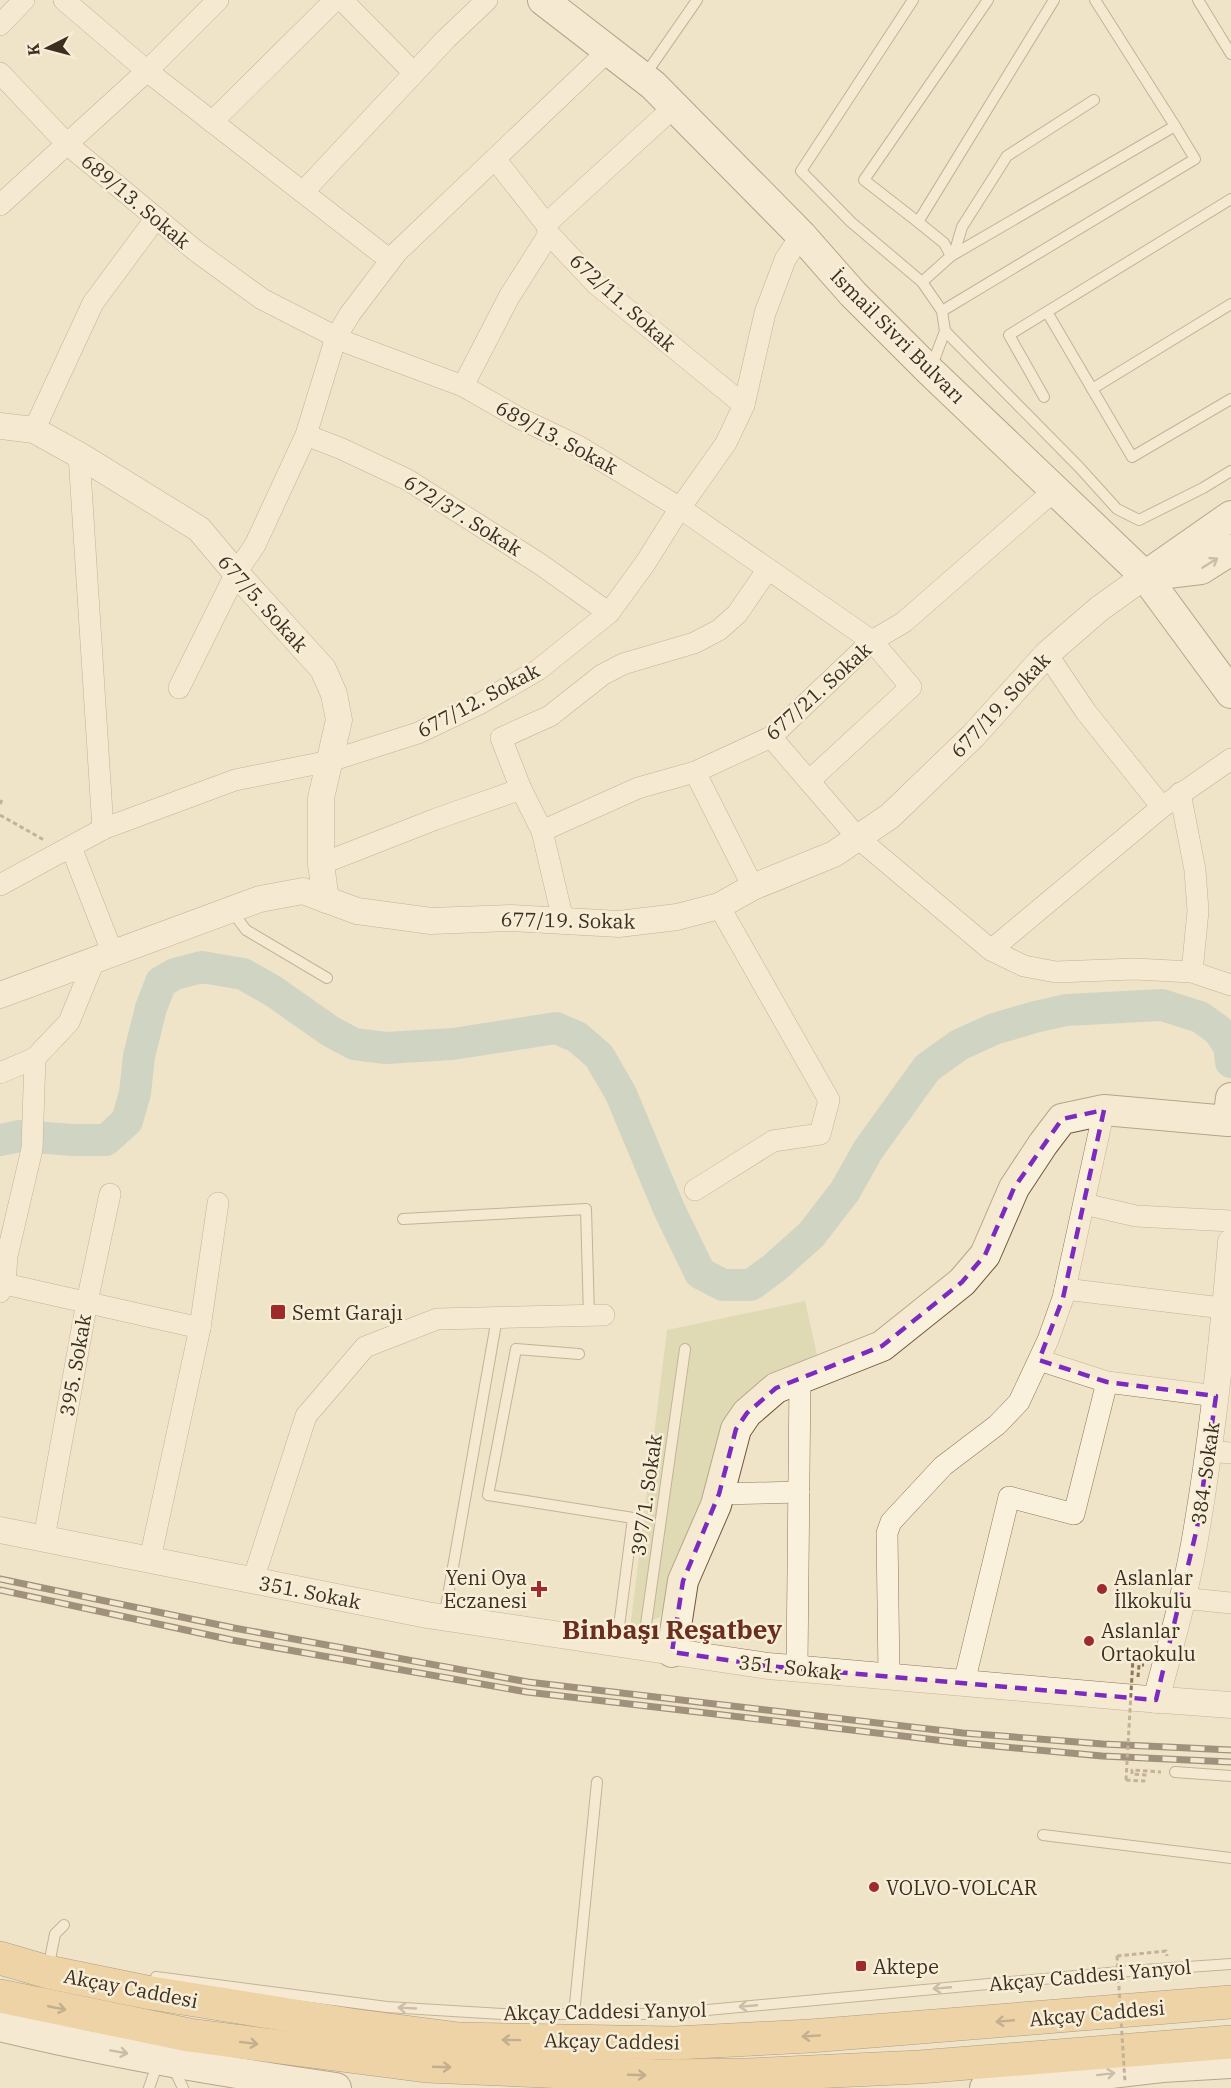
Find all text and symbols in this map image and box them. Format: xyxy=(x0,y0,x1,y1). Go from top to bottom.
north arrow xyxy=(18,18,78,78)
text: K xyxy=(22,42,44,57)
street label: 689/13. Sokak xyxy=(76,147,196,255)
street label: 672/11. Sokak xyxy=(564,247,682,357)
street label: İsmail Sivri Bulvarı xyxy=(825,263,971,409)
street label: 689/13. Sokak xyxy=(491,393,623,481)
street label: 672/37. Sokak xyxy=(399,468,528,562)
street label: 677/5. Sokak xyxy=(212,548,314,658)
one-way arrow xyxy=(1201,557,1218,569)
street label: 677/21. Sokak xyxy=(759,636,877,746)
street label: 677/19. Sokak xyxy=(944,646,1056,763)
street label: 677/12. Sokak xyxy=(412,656,544,744)
street label: 677/19. Sokak xyxy=(500,905,636,935)
place label: Semt Garajı xyxy=(292,1299,403,1326)
marker: Semt Garajı xyxy=(269,1303,287,1321)
street label: 395. Sokak xyxy=(53,1311,97,1418)
street label: 384. Sokak xyxy=(1184,1420,1226,1526)
street label: 397/1. Sokak xyxy=(624,1432,668,1558)
place label: Yeni Oya Eczanesi xyxy=(443,1564,527,1614)
place label: Aslanlar İlkokulu xyxy=(1114,1564,1193,1614)
street label: 351. Sokak xyxy=(257,1569,364,1615)
marker: Yeni Oya Eczanesi xyxy=(532,1582,546,1596)
marker: Aslanlar İlkokulu xyxy=(1095,1582,1109,1596)
district label: Binbaşı Reşatbey xyxy=(562,1612,782,1646)
place label: Aslanlar Ortaokulu xyxy=(1101,1617,1196,1667)
marker: Aslanlar Ortaokulu xyxy=(1082,1634,1096,1648)
street label: 351. Sokak xyxy=(737,1648,843,1686)
place label: VOLVO-VOLCAR xyxy=(886,1874,1038,1901)
marker: VOLVO-VOLCAR xyxy=(867,1880,881,1894)
place label: Aktepe xyxy=(873,1953,939,1980)
street label: Akçay Caddesi Yanyol xyxy=(988,1953,1192,1997)
marker: Aktepe xyxy=(854,1959,868,1973)
street label: Akçay Caddesi xyxy=(62,1962,200,2014)
one-way arrow xyxy=(933,1982,953,1993)
street label: Akçay Caddesi xyxy=(1028,1994,1166,2032)
street label: Akçay Caddesi Yanyol xyxy=(503,1996,707,2026)
one-way arrow xyxy=(739,2001,759,2012)
one-way arrow xyxy=(47,2003,66,2014)
one-way arrow xyxy=(397,2003,417,2014)
one-way arrow xyxy=(996,2016,1016,2027)
street label: Akçay Caddesi xyxy=(544,2026,680,2056)
one-way arrow xyxy=(801,2030,821,2041)
one-way arrow xyxy=(502,2034,522,2045)
one-way arrow xyxy=(239,2037,258,2048)
one-way arrow xyxy=(108,2047,128,2058)
one-way arrow xyxy=(432,2061,452,2072)
one-way arrow xyxy=(1096,2068,1115,2079)
one-way arrow xyxy=(627,2069,647,2080)

